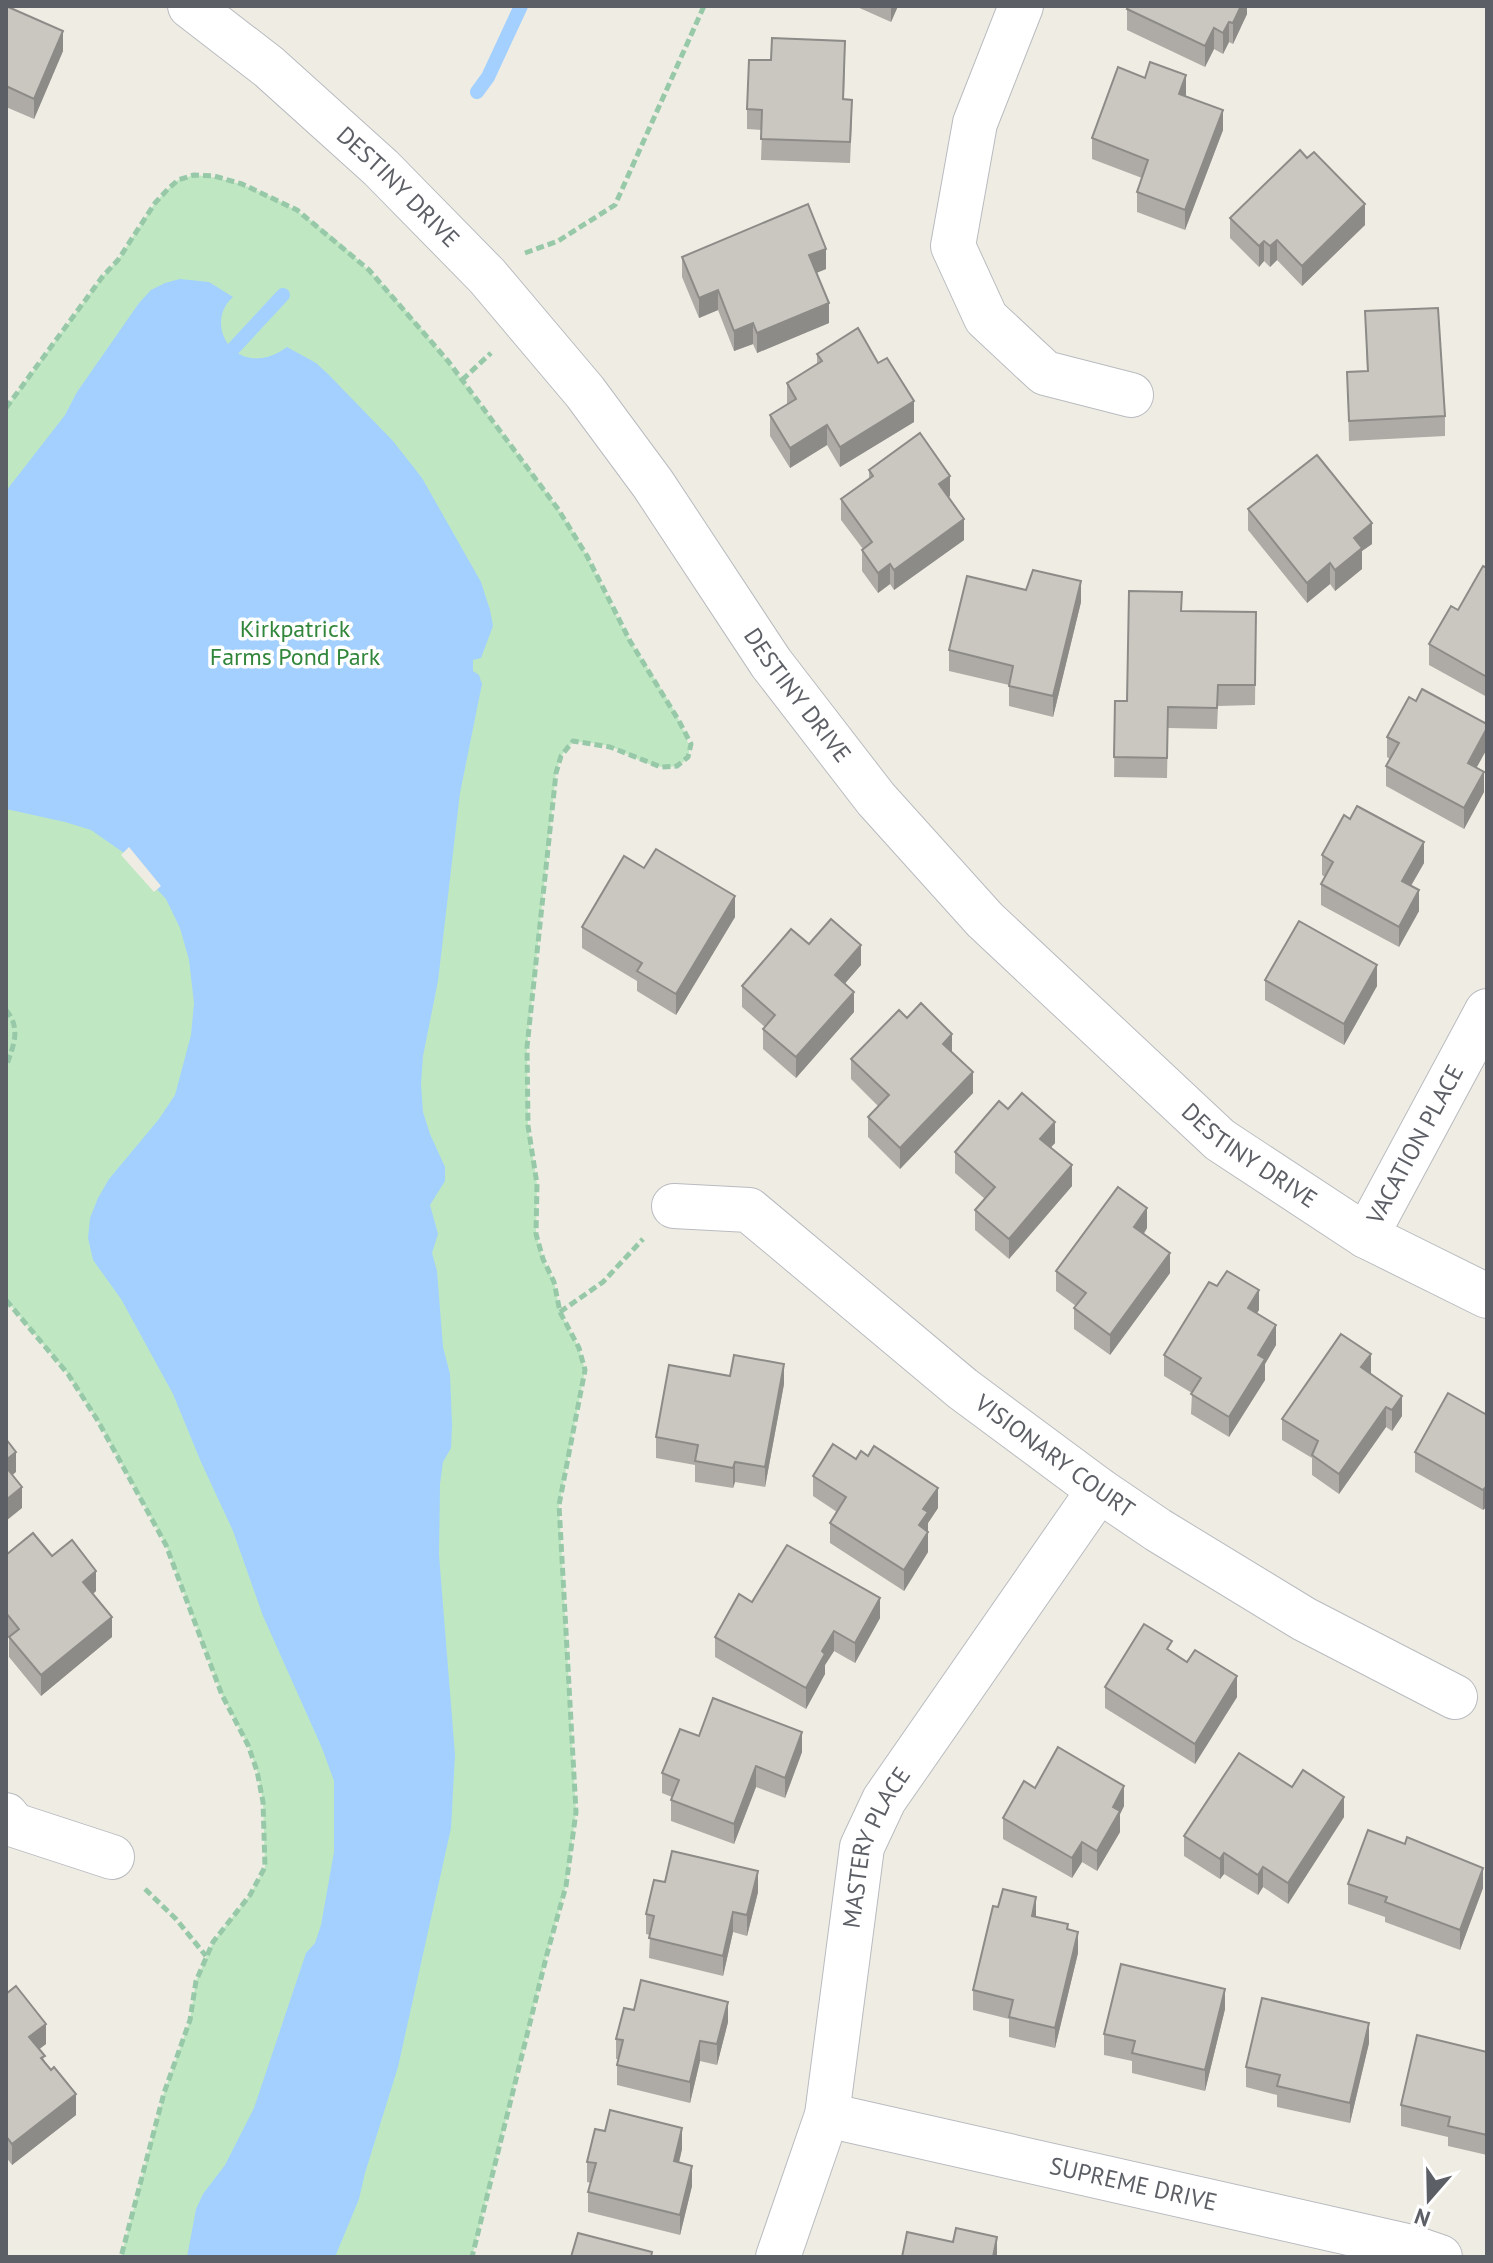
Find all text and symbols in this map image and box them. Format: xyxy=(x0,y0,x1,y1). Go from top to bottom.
street label: DESTINY DRIVE xyxy=(330,119,466,254)
park label: Kirkpatrick Farms Pond Park xyxy=(210,613,381,672)
street label: DESTINY DRIVE xyxy=(737,622,858,768)
street label: VACATION PLACE xyxy=(1359,1059,1470,1230)
street label: DESTINY DRIVE xyxy=(1175,1096,1323,1215)
street label: VISIONARY COURT xyxy=(968,1387,1141,1525)
street label: MASTERY PLACE xyxy=(836,1761,917,1930)
street label: SUPREME DRIVE xyxy=(1047,2150,1220,2218)
north arrow xyxy=(1389,2159,1469,2239)
text: N xyxy=(1411,2202,1434,2233)

